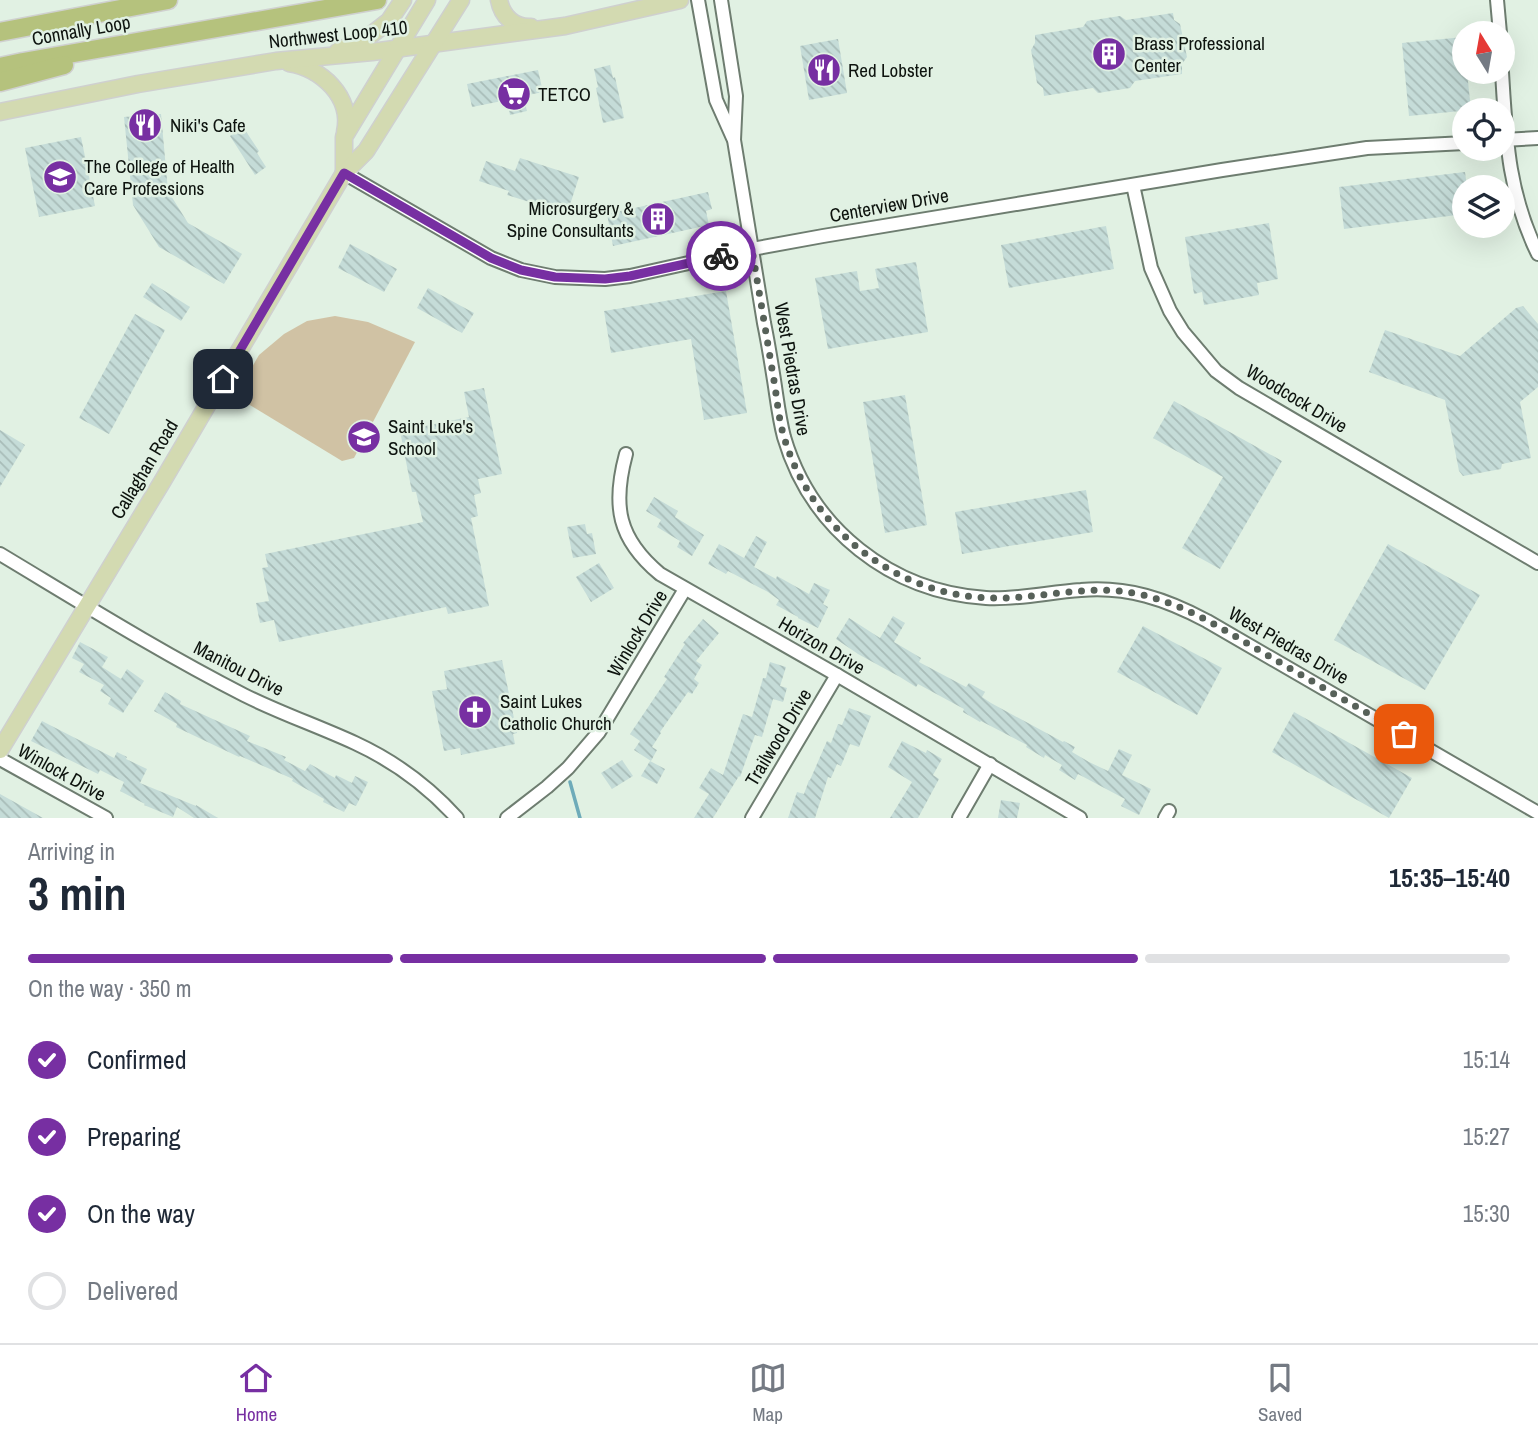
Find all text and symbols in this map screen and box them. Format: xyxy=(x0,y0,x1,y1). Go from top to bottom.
street label: Connally Loop xyxy=(30,9,132,51)
street label: Northwest Loop 410 xyxy=(267,14,409,54)
north arrow xyxy=(1452,21,1516,84)
map controls xyxy=(1452,21,1515,238)
place label: Brass Professional Center xyxy=(1134,30,1265,78)
building icon: Brass Professional Center xyxy=(1090,35,1128,73)
restaurant icon: Red Lobster xyxy=(805,51,843,89)
place label: Red Lobster xyxy=(848,57,934,83)
supermarket icon: TETCO xyxy=(495,75,533,113)
place label: TETCO xyxy=(538,81,591,107)
button: locate xyxy=(1452,98,1515,161)
restaurant icon: Niki's Cafe xyxy=(126,106,164,144)
place label: Niki's Cafe xyxy=(170,112,246,138)
place label: The College of Health Care Professions xyxy=(84,153,235,201)
school or university icon: The College of Health Care Professions xyxy=(41,158,79,196)
button: layers xyxy=(1452,175,1515,238)
street label: Centerview Drive xyxy=(827,182,951,228)
place label: Microsurgery & Spine Consultants xyxy=(507,195,635,243)
building icon: Microsurgery & Spine Consultants xyxy=(639,200,677,238)
courier xyxy=(686,221,756,291)
icon: bike xyxy=(702,237,740,275)
street label: West Piedras Drive xyxy=(768,300,818,438)
pin xyxy=(193,349,253,409)
street label: Woodcock Drive xyxy=(1241,357,1353,439)
icon: home xyxy=(204,360,242,398)
place label: Saint Luke's School xyxy=(388,413,473,461)
street label: Callaghan Road xyxy=(104,414,184,524)
school or university icon: Saint Luke's School xyxy=(345,418,383,456)
street label: Winlock Drive xyxy=(601,585,673,681)
street label: West Piedras Drive xyxy=(1224,600,1354,690)
street label: Horizon Drive xyxy=(774,610,870,680)
street label: Manitou Drive xyxy=(190,634,288,702)
street label: Trailwood Drive xyxy=(739,683,817,791)
place label: Saint Lukes Catholic Church xyxy=(500,688,612,736)
church icon: Saint Lukes Catholic Church xyxy=(456,693,494,731)
pin xyxy=(1374,704,1434,764)
icon: bag xyxy=(1385,715,1423,753)
street label: Winlock Drive xyxy=(13,737,111,807)
text: Arriving in xyxy=(28,836,115,867)
text: 15:35–15:40 xyxy=(1389,860,1510,895)
text: 3 min xyxy=(28,862,127,924)
text: On the way · 350 m xyxy=(28,973,192,1004)
icon: check xyxy=(28,1041,66,1079)
text: Confirmed xyxy=(87,1042,187,1077)
text: 15:14 xyxy=(1463,1044,1510,1075)
icon: check xyxy=(28,1118,66,1156)
text: Preparing xyxy=(87,1119,181,1154)
text: 15:27 xyxy=(1463,1121,1510,1152)
icon: check xyxy=(28,1195,66,1233)
text: On the way xyxy=(87,1196,195,1231)
text: 15:30 xyxy=(1463,1198,1510,1229)
text: Delivered xyxy=(87,1273,178,1308)
tab: Home xyxy=(236,1359,277,1427)
tab: Map xyxy=(749,1359,787,1427)
tab: Saved xyxy=(1258,1359,1302,1427)

